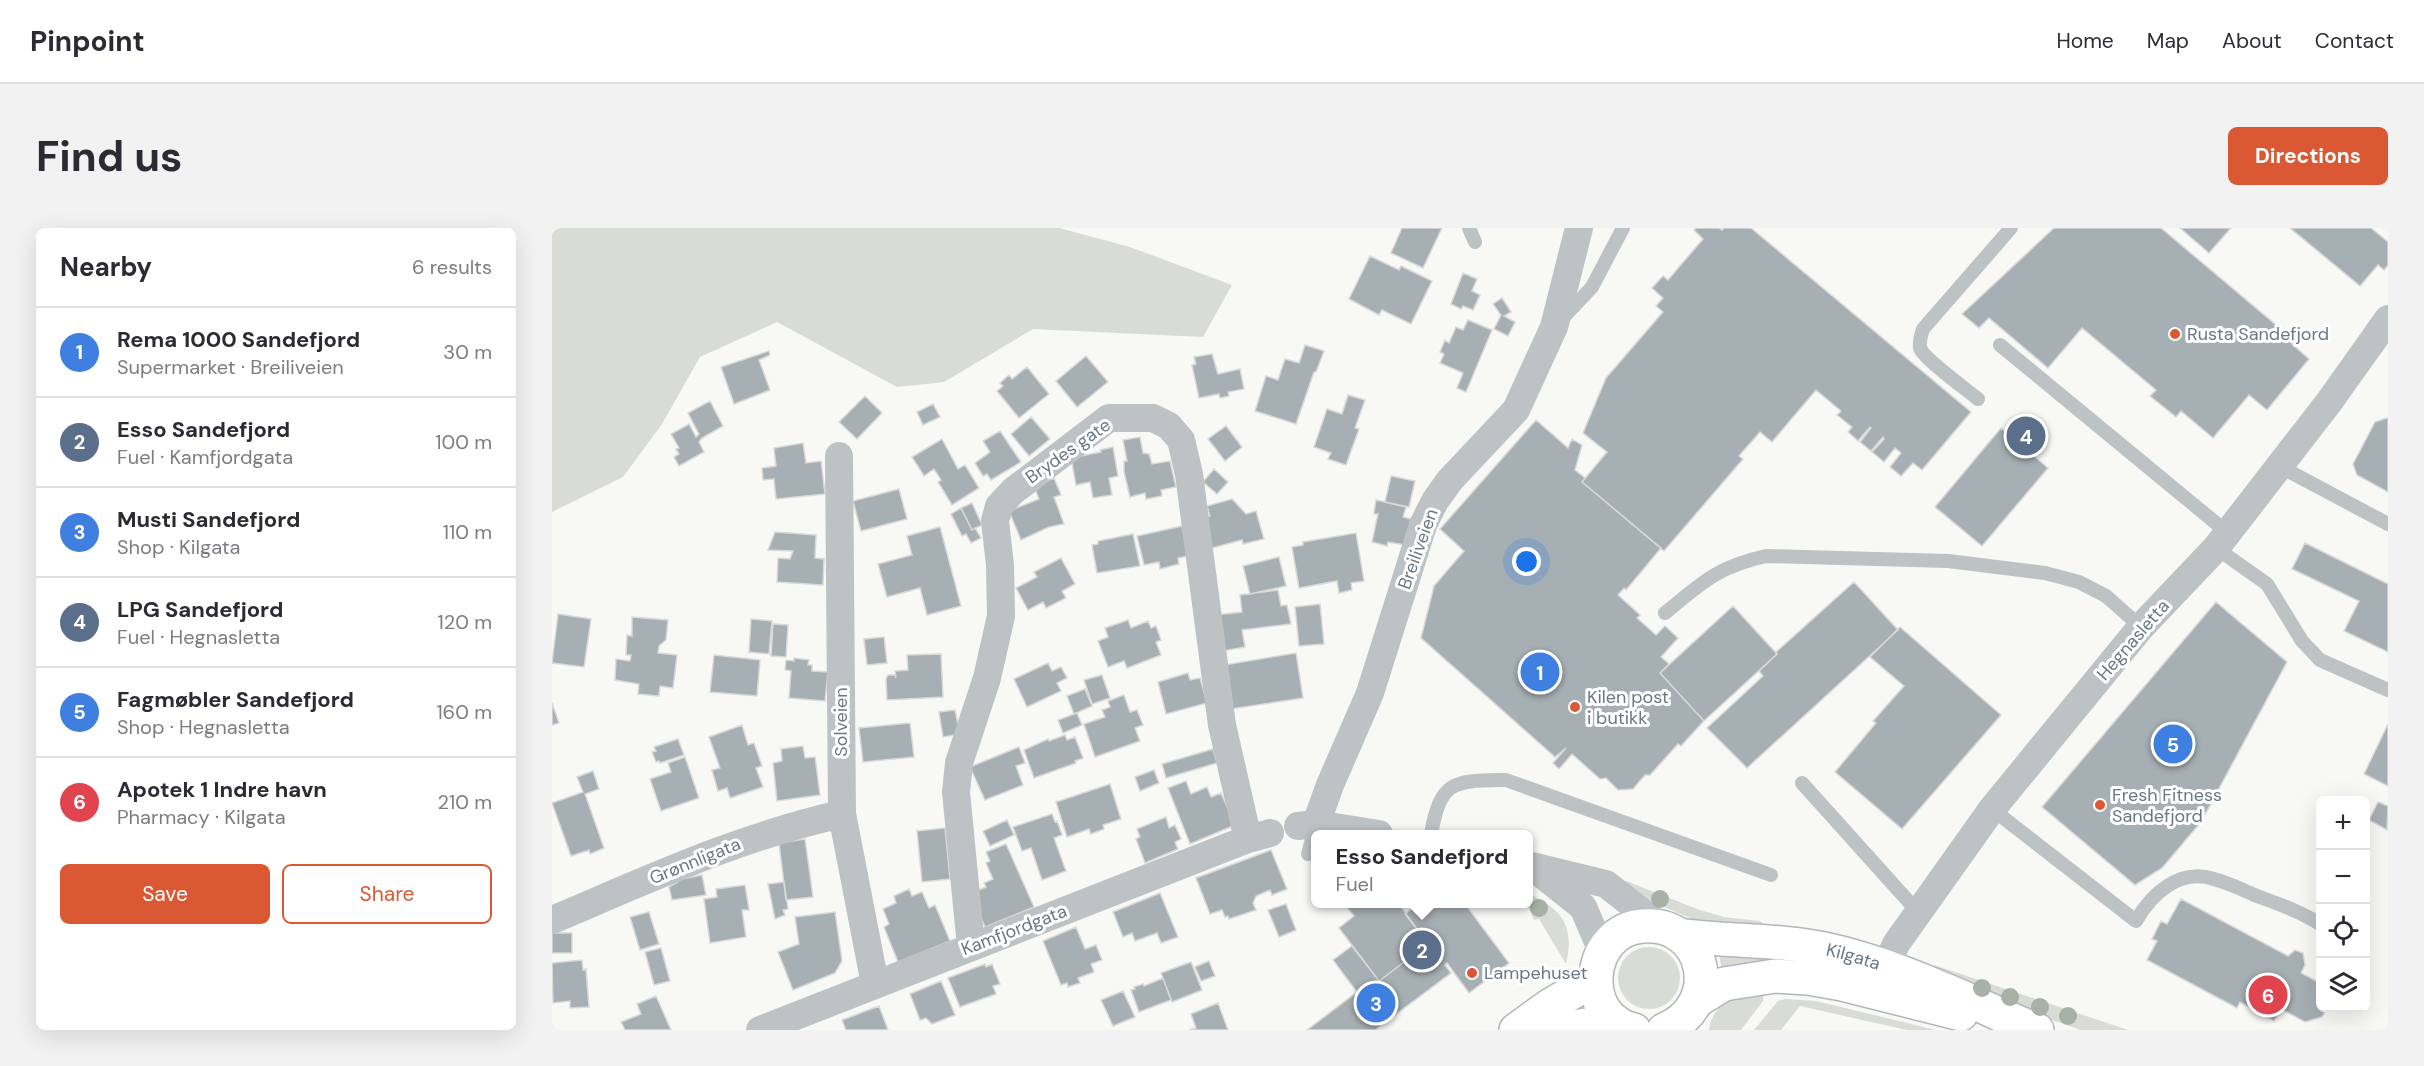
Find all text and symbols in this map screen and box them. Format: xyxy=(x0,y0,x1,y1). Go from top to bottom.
text: Pinpoint xyxy=(30,23,145,60)
text: Home xyxy=(2056,27,2114,55)
text: Map xyxy=(2147,27,2189,55)
text: About xyxy=(2222,27,2282,55)
text: Contact xyxy=(2315,27,2394,55)
button: Directions xyxy=(2228,127,2388,185)
text: Find us xyxy=(36,129,182,184)
text: Nearby xyxy=(60,250,152,284)
text: 6 results xyxy=(412,254,492,280)
place label: Rusta Sandefjord xyxy=(2187,322,2329,346)
text: Rema 1000 Sandefjord xyxy=(117,325,360,354)
marker: Rusta Sandefjord xyxy=(2168,327,2182,341)
text: 1 xyxy=(76,339,83,365)
text: 30 m xyxy=(443,339,492,365)
text: Supermarket · Breiliveien xyxy=(117,354,344,380)
street label: Brydes gate xyxy=(1021,413,1115,489)
pin: 4 xyxy=(2006,414,2046,458)
text: Esso Sandefjord xyxy=(117,415,290,444)
text: 2 xyxy=(74,429,85,455)
text: 100 m xyxy=(435,429,492,455)
text: Fuel · Kamfjordgata xyxy=(117,444,293,470)
text: Musti Sandefjord xyxy=(117,505,300,534)
street label: Breiliveien xyxy=(1392,505,1444,593)
text: 3 xyxy=(73,519,86,545)
text: 110 m xyxy=(443,519,492,545)
text: Shop · Kilgata xyxy=(117,534,241,560)
your location xyxy=(1512,547,1541,576)
text: LPG Sandefjord xyxy=(117,595,283,624)
street label: Hegnasletta xyxy=(2091,595,2175,685)
text: 4 xyxy=(73,609,86,635)
text: 120 m xyxy=(438,609,492,635)
text: Fuel · Hegnasletta xyxy=(117,624,280,650)
pin: 1 xyxy=(1520,650,1560,694)
text: Fagmøbler Sandefjord xyxy=(117,685,354,714)
place label: Kilen post i butikk xyxy=(1587,685,1669,730)
street label: Solveien xyxy=(829,687,853,757)
text: 5 xyxy=(73,699,86,725)
text: 160 m xyxy=(436,699,492,725)
marker: Kilen post i butikk xyxy=(1568,700,1582,714)
text: Shop · Hegnasletta xyxy=(117,714,290,740)
pin: 5 xyxy=(2154,722,2192,766)
text: Apotek 1 Indre havn xyxy=(117,775,327,804)
place label: Fresh Fitness Sandefjord xyxy=(2112,783,2222,828)
text: 6 xyxy=(73,789,86,815)
text: 210 m xyxy=(437,789,492,815)
map controls xyxy=(2316,796,2370,1012)
button: + xyxy=(2316,796,2370,850)
marker: Fresh Fitness Sandefjord xyxy=(2093,798,2107,812)
text: Pharmacy · Kilgata xyxy=(117,804,286,830)
popup xyxy=(1311,830,1533,908)
street label: Grønnligata xyxy=(646,832,744,890)
text: Esso Sandefjord xyxy=(1335,842,1509,871)
button: − xyxy=(2316,850,2370,904)
button: Save xyxy=(60,864,270,924)
button: Share xyxy=(282,864,492,924)
text: Fuel xyxy=(1335,871,1373,897)
street label: Kamfjordgata xyxy=(958,899,1070,961)
button: locate xyxy=(2316,904,2370,958)
pin: 2 xyxy=(1402,928,1442,972)
street label: Kilgata xyxy=(1824,938,1884,976)
button: layers xyxy=(2316,958,2370,1012)
place label: Lampehuset xyxy=(1484,961,1587,985)
marker: Lampehuset xyxy=(1465,966,1479,980)
pin: 6 xyxy=(2248,972,2288,1017)
pin: 3 xyxy=(1356,980,1396,1026)

